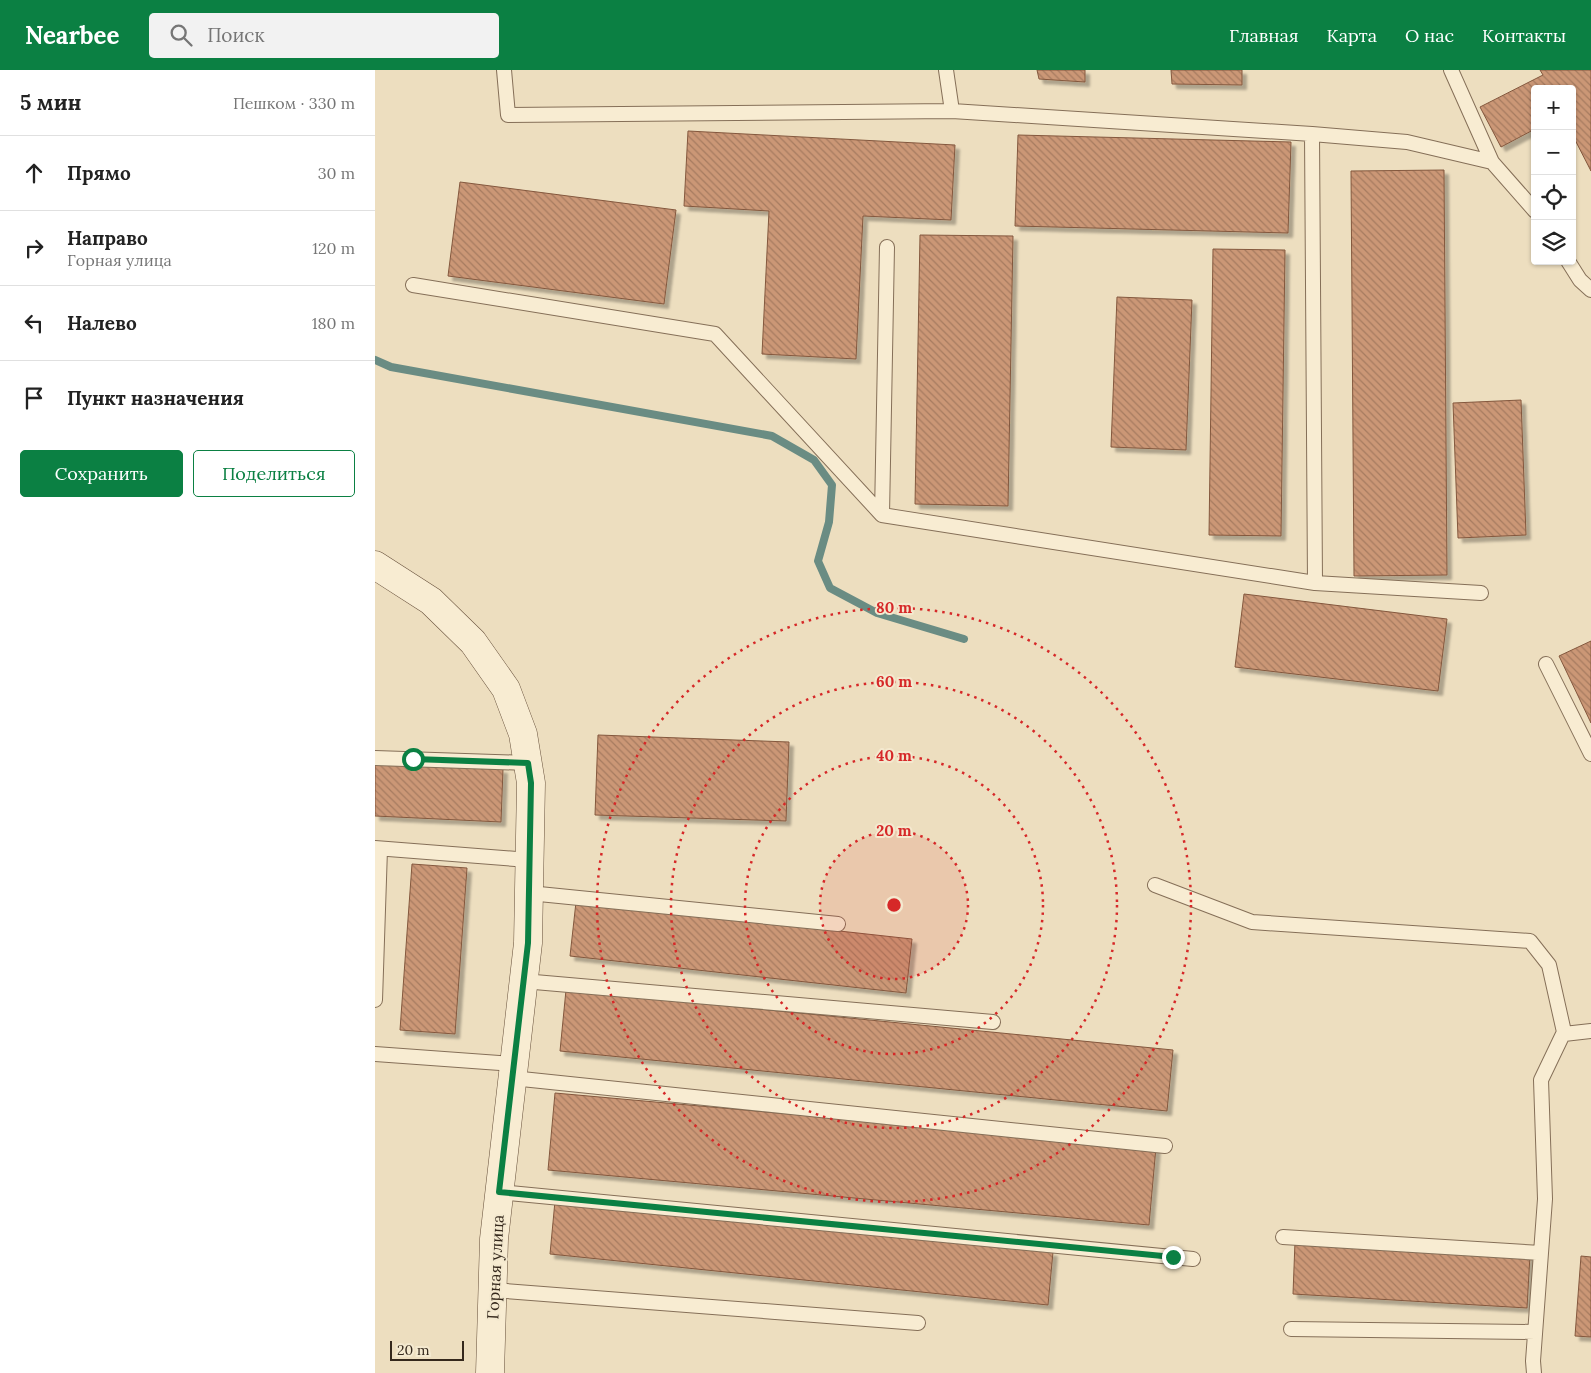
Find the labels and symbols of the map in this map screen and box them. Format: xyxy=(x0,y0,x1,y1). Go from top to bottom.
text: 80 m xyxy=(876,598,912,617)
text: 60 m xyxy=(876,672,912,691)
text: 40 m xyxy=(876,746,912,765)
route start xyxy=(402,748,425,771)
text: 20 m xyxy=(876,821,912,840)
centre of rings xyxy=(885,896,903,914)
street label: Горная улица xyxy=(482,1214,508,1320)
route end xyxy=(1162,1246,1185,1269)
scale bar xyxy=(390,1338,464,1361)

